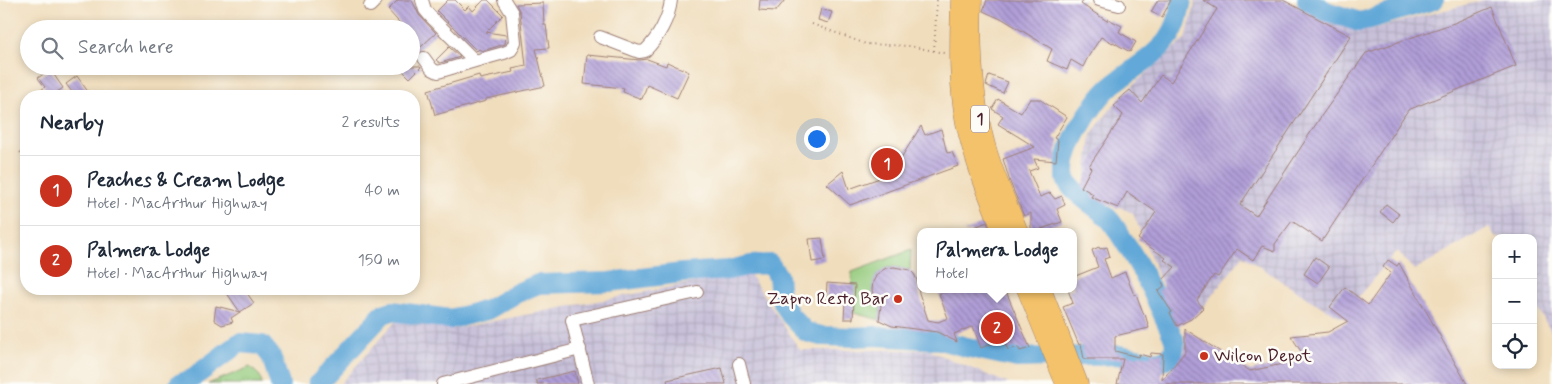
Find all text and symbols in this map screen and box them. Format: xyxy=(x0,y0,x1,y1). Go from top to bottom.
search box xyxy=(20,20,420,75)
icon: search xyxy=(38,34,66,62)
text: Search here xyxy=(78,35,174,60)
road number: 1 xyxy=(971,106,989,132)
text: Nearby xyxy=(40,109,104,137)
text: 2 results xyxy=(342,112,400,133)
your location xyxy=(804,126,830,152)
pin: 1 xyxy=(871,145,903,183)
text: Peaches & Cream Lodge xyxy=(87,168,285,193)
text: 1 xyxy=(52,180,60,201)
text: 40 m xyxy=(364,180,400,201)
text: Hotel · MacArthur Highway xyxy=(87,193,267,214)
popup xyxy=(917,228,1077,293)
map controls xyxy=(1492,234,1537,369)
button: + xyxy=(1492,234,1537,279)
text: Palmera Lodge xyxy=(87,238,210,263)
text: Palmera Lodge xyxy=(936,238,1059,263)
text: 2 xyxy=(52,250,60,271)
text: 150 m xyxy=(358,250,400,271)
text: Hotel · MacArthur Highway xyxy=(87,263,267,284)
text: Hotel xyxy=(936,263,968,284)
button: − xyxy=(1492,279,1537,324)
place label: Zapro Resto Bar xyxy=(767,287,889,311)
marker: Zapro Resto Bar xyxy=(892,293,904,305)
pin: 2 xyxy=(981,309,1013,347)
button: locate xyxy=(1492,324,1537,369)
place label: Wilcon Depot xyxy=(1214,344,1312,368)
marker: Wilcon Depot xyxy=(1198,350,1210,362)

